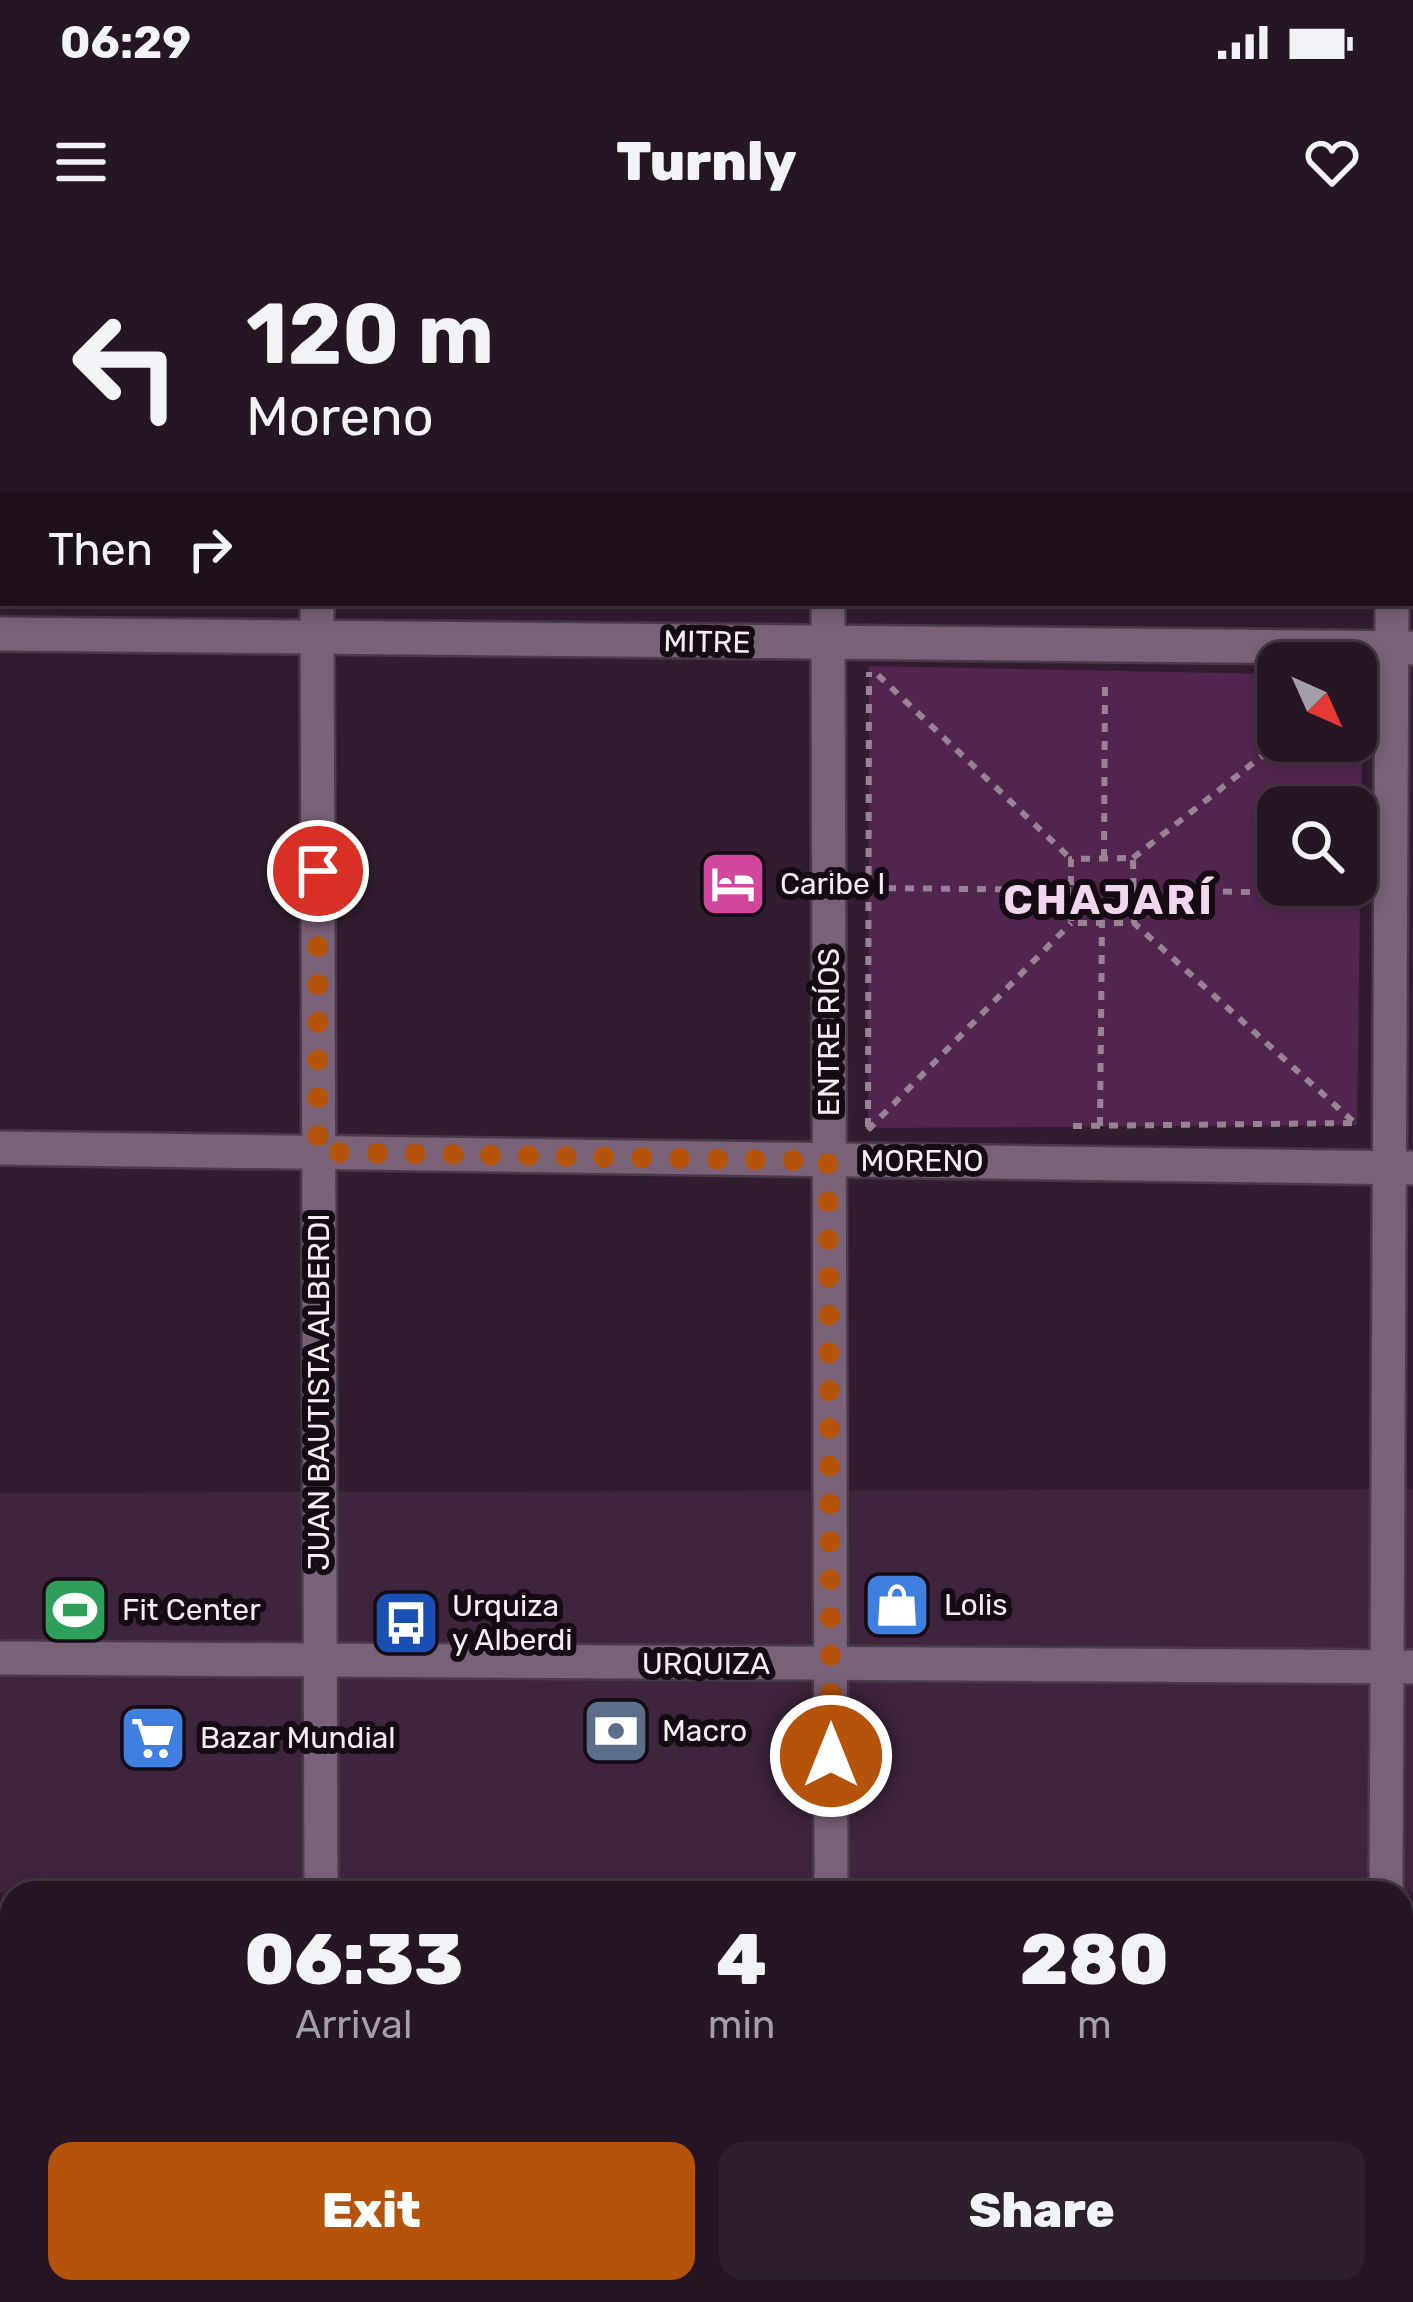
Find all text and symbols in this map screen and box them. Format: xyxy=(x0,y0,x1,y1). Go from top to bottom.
text: 06:29 xyxy=(60,16,191,69)
icon: menu xyxy=(48,129,114,195)
icon: heart xyxy=(1299,129,1365,195)
text: Turnly xyxy=(616,130,797,194)
text: 120 m xyxy=(246,284,494,384)
icon: left xyxy=(48,288,204,444)
text: Moreno xyxy=(246,385,434,449)
icon: right xyxy=(177,516,243,582)
text: Then xyxy=(48,523,153,576)
street label: MITRE xyxy=(663,623,751,661)
north arrow xyxy=(1257,642,1377,762)
map controls xyxy=(1257,642,1377,906)
button: search xyxy=(1257,786,1377,906)
pin xyxy=(267,820,369,922)
icon: arrive xyxy=(285,838,351,904)
hotel icon: Caribe I xyxy=(698,849,768,919)
place label: Caribe I xyxy=(780,866,885,902)
district label: CHAJARÍ xyxy=(1003,875,1215,925)
street label: ENTRE RÍOS xyxy=(811,948,847,1116)
street label: MORENO xyxy=(860,1143,984,1179)
street label: JUAN BAUTISTA ALBERDI xyxy=(301,1213,337,1571)
shop icon: Lolis xyxy=(862,1570,932,1640)
sports icon: Fit Center xyxy=(40,1575,110,1645)
place label: Lolis xyxy=(944,1587,1008,1623)
bus stop icon: Urquiza y Alberdi xyxy=(371,1588,441,1658)
place label: Urquiza y Alberdi xyxy=(452,1588,573,1658)
place label: Fit Center xyxy=(122,1592,261,1628)
street label: URQUIZA xyxy=(642,1646,770,1682)
position arrow xyxy=(768,1693,894,1819)
bank icon: Macro xyxy=(581,1696,651,1766)
supermarket icon: Bazar Mundial xyxy=(118,1703,188,1773)
place label: Macro xyxy=(662,1713,747,1749)
place label: Bazar Mundial xyxy=(200,1720,396,1756)
text: 06:33 xyxy=(244,1917,463,2002)
text: 4 xyxy=(716,1917,767,2002)
text: 280 xyxy=(1020,1917,1169,2002)
text: Arrival xyxy=(295,2002,412,2048)
text: min xyxy=(708,2002,775,2048)
text: m xyxy=(1077,2002,1112,2048)
button: Exit xyxy=(48,2142,695,2280)
button: Share xyxy=(719,2142,1365,2280)

